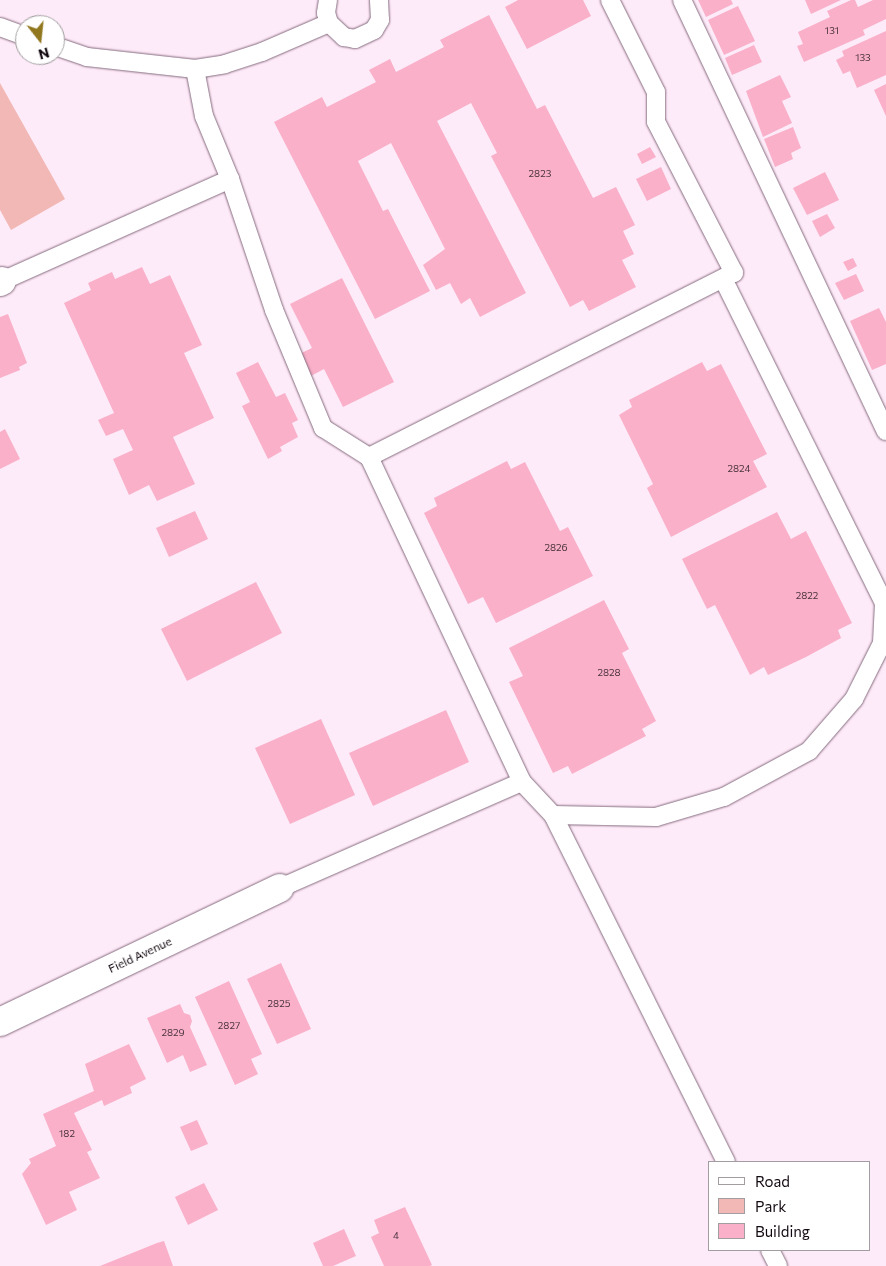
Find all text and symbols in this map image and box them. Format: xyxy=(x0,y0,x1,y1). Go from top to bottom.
north arrow xyxy=(15,15,65,65)
house number: 131 xyxy=(825,25,839,37)
text: N xyxy=(37,44,51,64)
house number: 133 xyxy=(855,52,871,64)
house number: 2823 xyxy=(529,168,551,180)
house number: 2824 xyxy=(728,463,750,475)
house number: 2826 xyxy=(544,542,568,554)
house number: 2822 xyxy=(796,590,818,602)
house number: 2828 xyxy=(597,667,621,679)
street label: Field Avenue xyxy=(106,934,174,976)
house number: 2825 xyxy=(268,998,290,1010)
house number: 2827 xyxy=(218,1020,240,1032)
house number: 2829 xyxy=(161,1027,185,1039)
house number: 182 xyxy=(59,1128,75,1140)
legend xyxy=(708,1161,871,1251)
text: Road xyxy=(755,1172,790,1190)
text: Park xyxy=(755,1197,786,1215)
text: Building xyxy=(755,1222,810,1240)
house number: 4 xyxy=(393,1230,399,1242)

